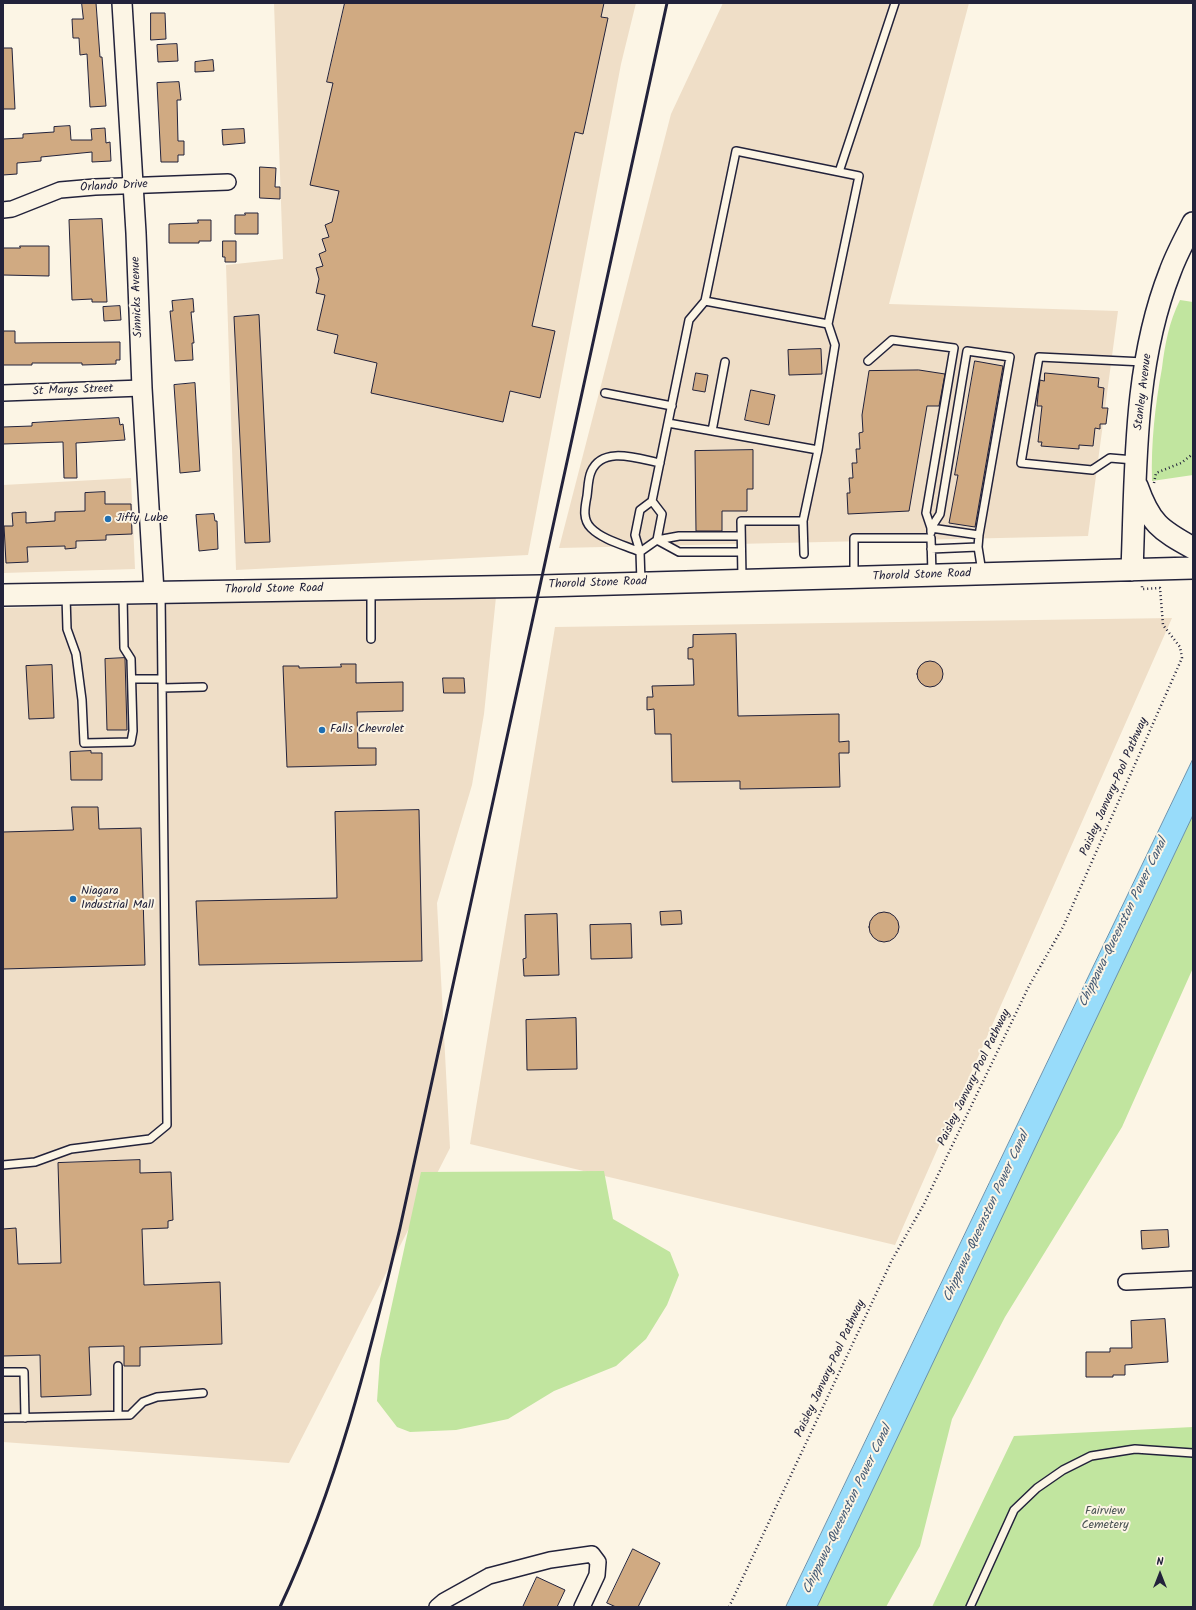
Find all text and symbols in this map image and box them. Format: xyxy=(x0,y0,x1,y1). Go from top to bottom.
street label: Orlando Drive xyxy=(80,178,148,196)
street label: Sinnicks Avenue xyxy=(129,256,147,338)
street label: Stanley Avenue xyxy=(1132,353,1156,431)
street label: St Marys Street xyxy=(32,382,114,400)
place label: Jiffy Lube xyxy=(116,512,168,526)
marker: Jiffy Lube xyxy=(103,514,113,524)
street label: Thorold Stone Road xyxy=(873,567,971,585)
street label: Thorold Stone Road xyxy=(549,575,647,593)
street label: Thorold Stone Road xyxy=(225,582,323,598)
street label: Paisley Janvary-Pool Pathway xyxy=(1078,716,1152,858)
place label: Falls Chevrolet xyxy=(330,723,404,737)
marker: Falls Chevrolet xyxy=(317,725,327,735)
water label: Chippawa-Queenston Power Canal xyxy=(1076,836,1172,1010)
place label: Niagara Industrial Mall xyxy=(81,885,154,913)
marker: Niagara Industrial Mall xyxy=(68,894,78,904)
street label: Paisley Janvary-Pool Pathway xyxy=(936,1007,1014,1149)
water label: Chippawa-Queenston Power Canal xyxy=(941,1129,1033,1305)
street label: Paisley Janvary-Pool Pathway xyxy=(793,1298,869,1440)
water label: Chippawa-Queenston Power Canal xyxy=(800,1423,896,1597)
park label: Fairview Cemetery xyxy=(1081,1505,1129,1533)
text: N xyxy=(1157,1553,1163,1571)
north arrow xyxy=(1140,1554,1180,1594)

